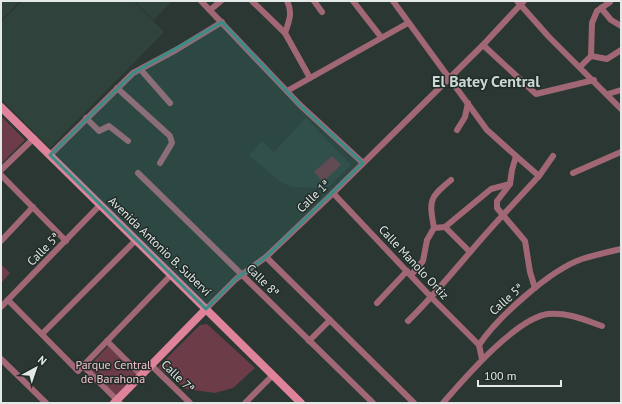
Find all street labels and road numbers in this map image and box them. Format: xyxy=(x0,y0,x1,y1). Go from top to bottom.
street label: Calle 1ª xyxy=(293,176,333,215)
street label: Avenida Antonio B. Suberví xyxy=(105,193,215,299)
street label: Calle Manolo Ortiz xyxy=(376,222,452,302)
street label: Calle 5ª xyxy=(24,229,63,269)
street label: Calle 8ª xyxy=(244,261,283,300)
street label: Calle 5ª xyxy=(486,280,526,318)
street label: Calle 7ª xyxy=(158,357,198,396)

